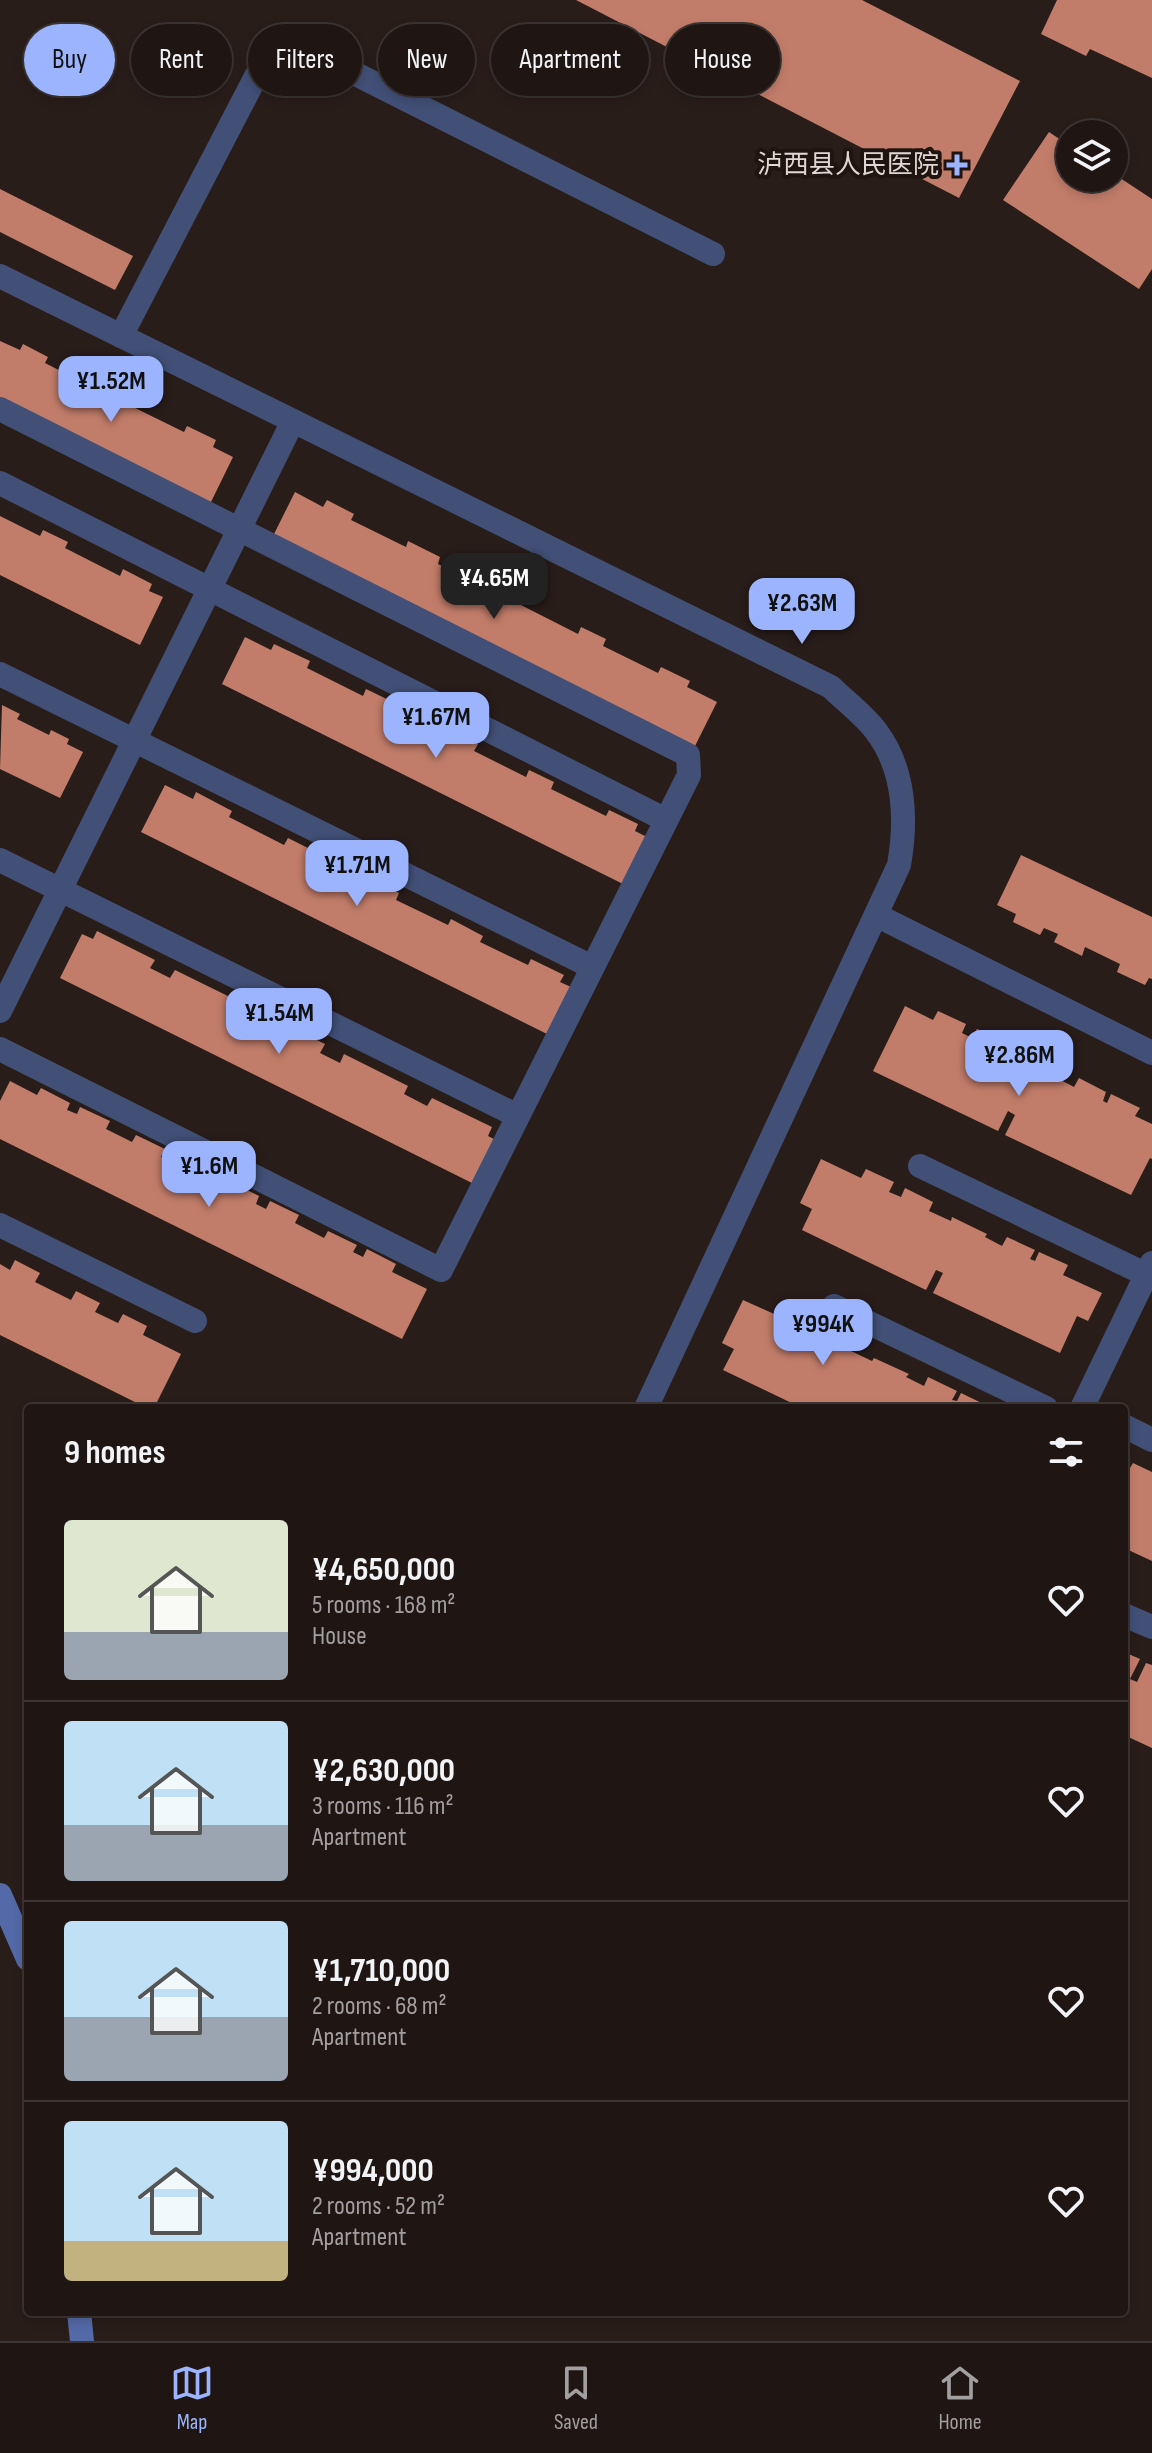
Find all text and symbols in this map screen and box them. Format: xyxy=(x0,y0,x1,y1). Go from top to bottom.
chip: Buy xyxy=(24,24,115,96)
chip: Rent xyxy=(131,24,232,96)
chip: Filters xyxy=(248,24,362,96)
chip: New xyxy=(378,24,475,96)
chip: Apartment xyxy=(491,24,649,96)
chip: House xyxy=(665,24,780,96)
map controls xyxy=(1056,120,1128,192)
button: layers xyxy=(1056,120,1128,192)
place label: 泸西县人民医院 xyxy=(757,150,939,181)
marker: 泸西县人民医院 xyxy=(946,154,968,176)
pin: ¥1.52M xyxy=(46,356,176,424)
text: ¥1.52M xyxy=(76,366,146,397)
pin: ¥4.65M xyxy=(429,553,559,621)
text: ¥4.65M xyxy=(459,563,529,594)
pin: ¥2.63M xyxy=(737,578,867,646)
text: ¥2.63M xyxy=(767,588,837,619)
pin: ¥1.67M xyxy=(371,692,501,760)
text: ¥1.67M xyxy=(401,702,471,733)
pin: ¥1.71M xyxy=(292,840,422,908)
text: ¥1.71M xyxy=(323,850,391,881)
pin: ¥1.54M xyxy=(214,988,344,1056)
text: ¥1.54M xyxy=(244,998,314,1029)
pin: ¥2.86M xyxy=(954,1030,1084,1098)
text: ¥2.86M xyxy=(983,1040,1055,1071)
pin: ¥1.6M xyxy=(153,1141,265,1209)
text: ¥1.6M xyxy=(180,1151,238,1182)
pin: ¥994K xyxy=(767,1299,879,1367)
text: ¥994K xyxy=(792,1309,854,1340)
icon: filters xyxy=(1044,1430,1088,1474)
text: 9 homes xyxy=(64,1432,165,1473)
text: ¥4,650,000 xyxy=(312,1549,455,1590)
icon: home xyxy=(128,1552,224,1648)
icon: heart xyxy=(1044,1578,1088,1622)
text: 5 rooms · 168 m² xyxy=(312,1590,455,1621)
text: House xyxy=(312,1621,367,1652)
text: ¥2,630,000 xyxy=(312,1750,455,1791)
icon: home xyxy=(128,1753,224,1849)
icon: heart xyxy=(1044,1779,1088,1823)
text: 3 rooms · 116 m² xyxy=(312,1791,454,1822)
text: Apartment xyxy=(312,1822,406,1853)
text: ¥1,710,000 xyxy=(312,1950,450,1991)
icon: home xyxy=(128,1953,224,2049)
icon: heart xyxy=(1044,1979,1088,2023)
text: 2 rooms · 68 m² xyxy=(312,1991,447,2022)
text: Apartment xyxy=(312,2022,406,2053)
text: ¥994,000 xyxy=(312,2150,434,2191)
icon: home xyxy=(128,2153,224,2249)
icon: heart xyxy=(1044,2179,1088,2223)
text: 2 rooms · 52 m² xyxy=(312,2191,445,2222)
text: Apartment xyxy=(312,2222,406,2253)
tab: Map xyxy=(170,2361,214,2436)
tab: Saved xyxy=(554,2361,598,2436)
tab: Home xyxy=(938,2361,982,2436)

